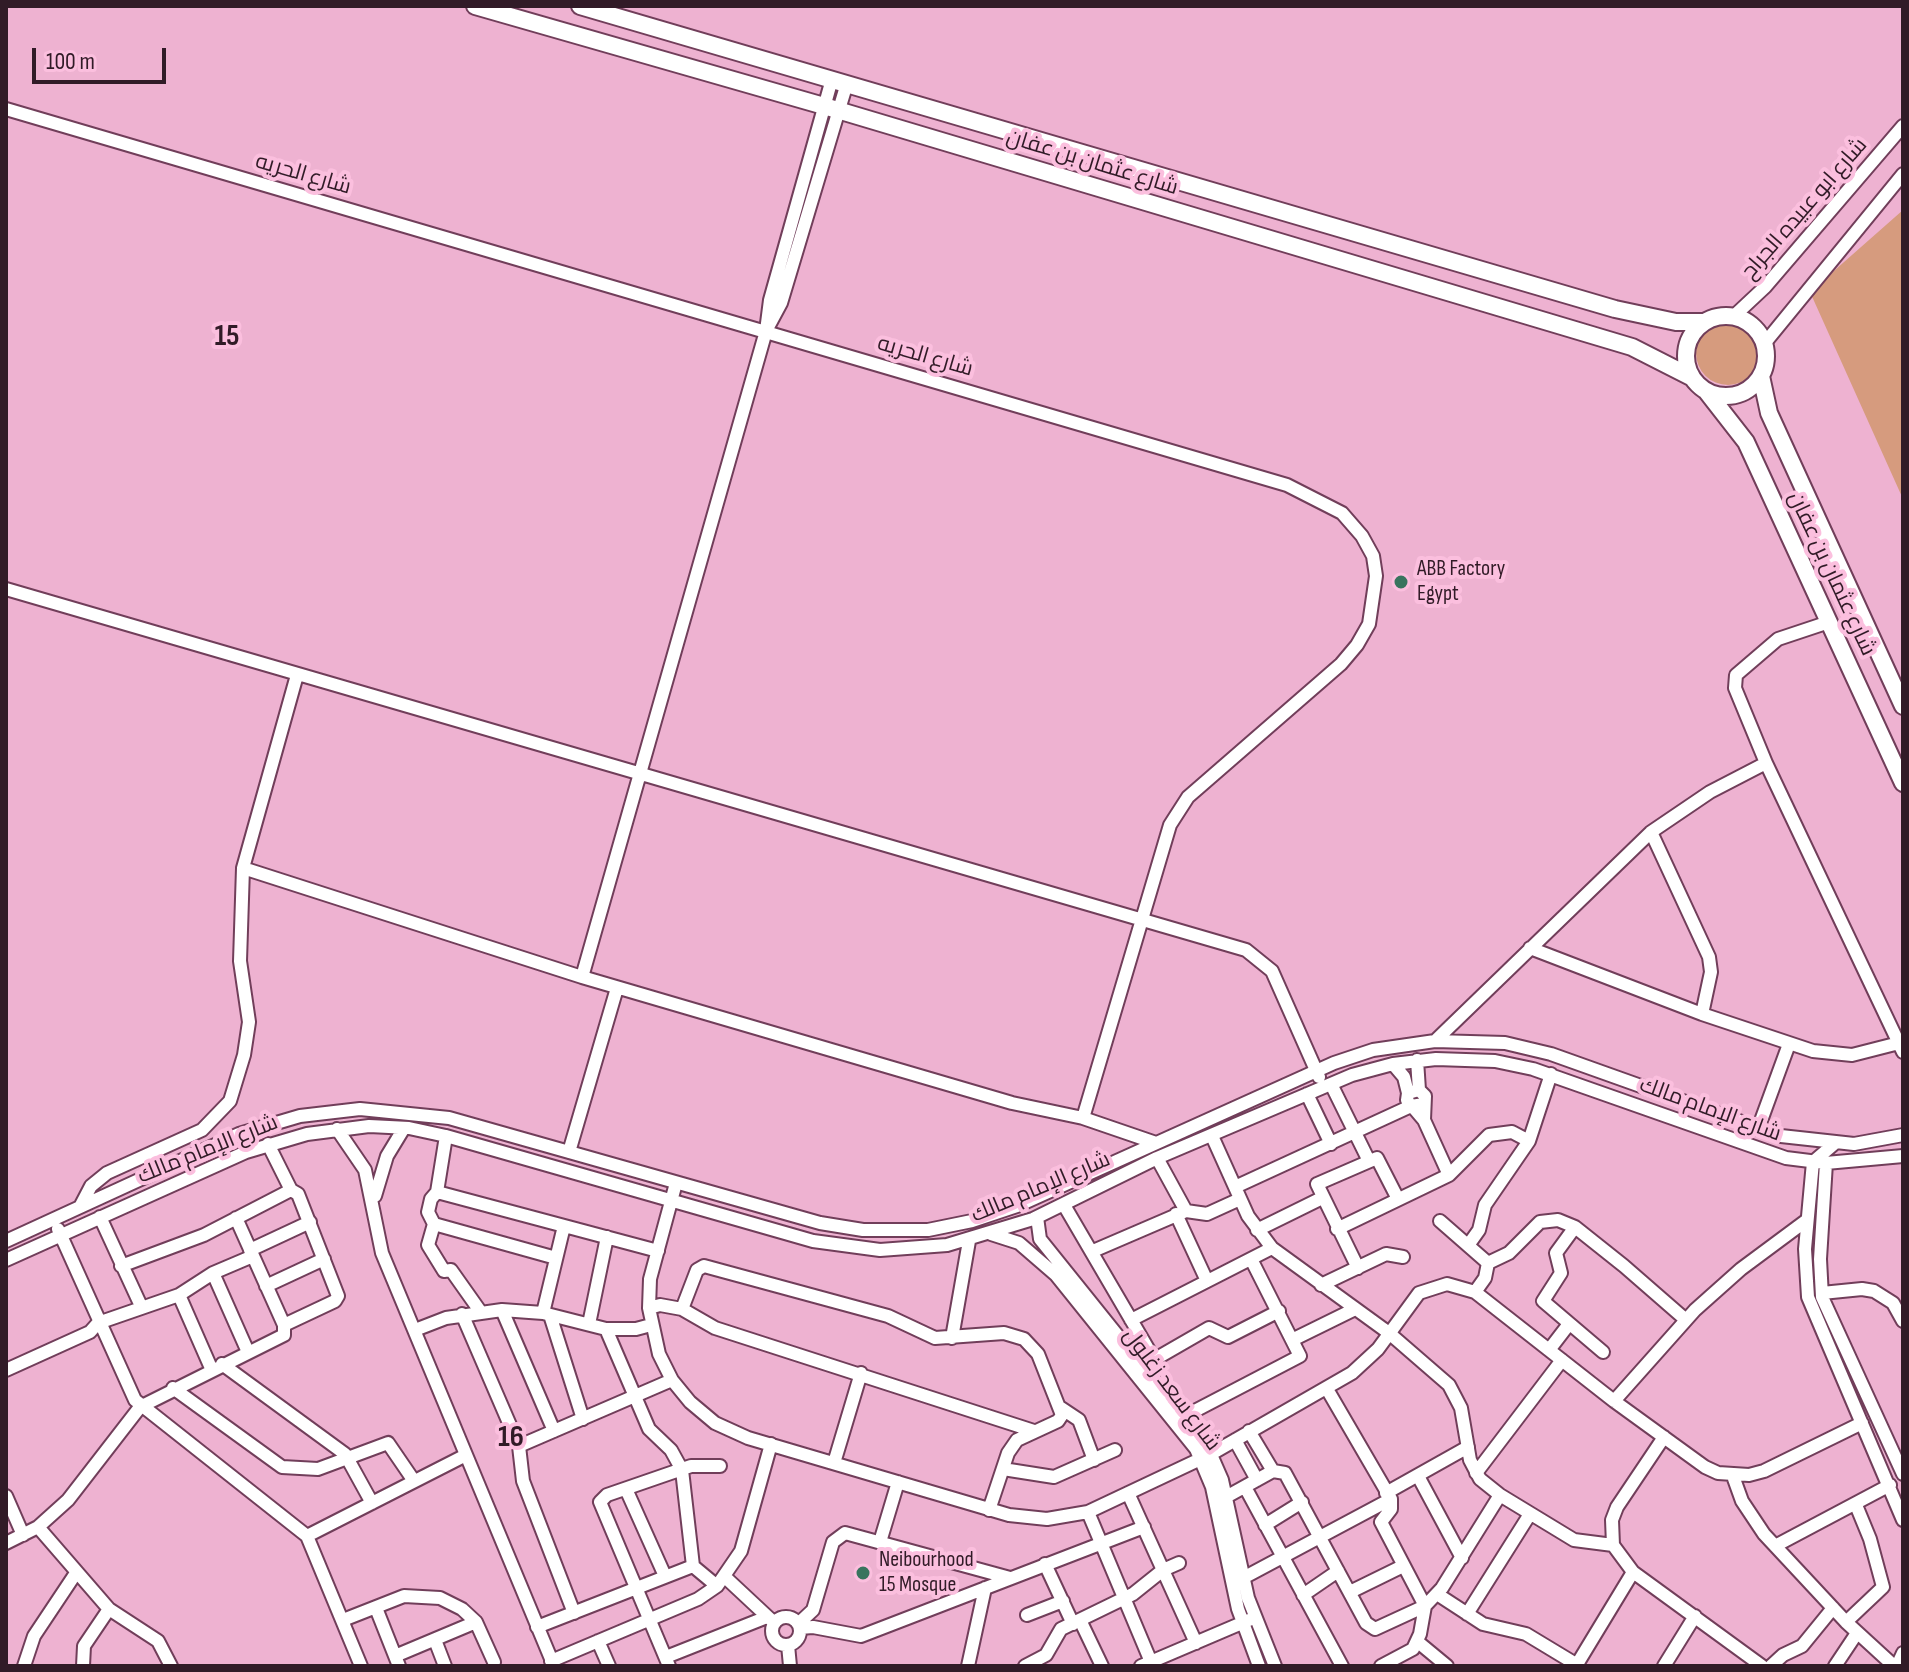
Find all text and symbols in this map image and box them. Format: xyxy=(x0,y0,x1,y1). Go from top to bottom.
scale bar xyxy=(36,32,170,82)
text: 100 m xyxy=(46,47,95,76)
street label: شارع عثمان بن عفان xyxy=(1003,124,1181,202)
street label: شارع ابو عبيده الجراح xyxy=(1736,133,1874,285)
street label: شارع الحريه xyxy=(252,149,354,201)
district label: 15 xyxy=(215,319,239,355)
street label: شارع الحريه xyxy=(874,331,976,383)
street label: شارع عثمان بن عفان xyxy=(1781,488,1881,660)
place label: ABB Factory Egypt xyxy=(1417,556,1505,608)
marker: ABB Factory Egypt xyxy=(1392,573,1410,591)
street label: شارع الإمام مالك xyxy=(1636,1072,1784,1148)
street label: شارع الإمام مالك xyxy=(134,1110,282,1190)
street label: شارع الإمام مالك xyxy=(967,1147,1115,1229)
street label: شارع سعد زغلول xyxy=(1116,1324,1226,1456)
district label: 16 xyxy=(498,1420,524,1456)
place label: Neibourhood 15 Mosque xyxy=(879,1547,974,1598)
marker: Neibourhood 15 Mosque xyxy=(854,1564,872,1582)

